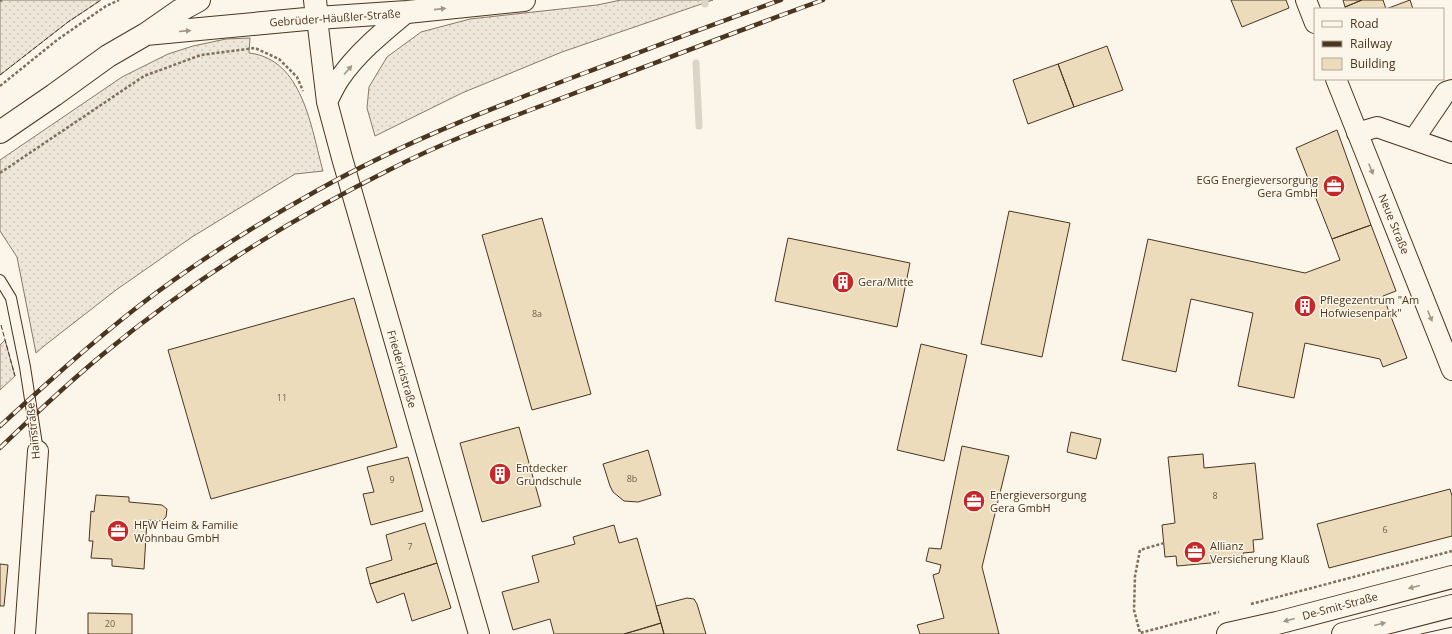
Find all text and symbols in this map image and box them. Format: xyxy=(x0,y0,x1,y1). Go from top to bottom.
street label: Gebrüder-Häußler-Straße xyxy=(269,5,401,30)
one-way arrow xyxy=(434,5,446,12)
legend xyxy=(1314,8,1444,80)
text: Road xyxy=(1350,15,1379,32)
one-way arrow xyxy=(179,27,191,34)
text: Railway xyxy=(1350,35,1393,52)
text: Building xyxy=(1350,55,1396,72)
one-way arrow xyxy=(343,64,352,75)
one-way arrow xyxy=(1369,163,1375,175)
place label: EGG Energieversorgung Gera GmbH xyxy=(1197,172,1318,200)
office icon: EGG Energieversorgung Gera GmbH xyxy=(1321,173,1347,199)
street label: Neue Straße xyxy=(1376,191,1413,256)
building icon: Gera/Mitte xyxy=(830,269,856,295)
place label: Gera/Mitte xyxy=(858,274,914,289)
place label: Pflegezentrum "Am Hofwiesenpark" xyxy=(1320,292,1419,320)
building icon: Pflegezentrum "Am Hofwiesenpark" xyxy=(1292,293,1318,319)
house number: 8a xyxy=(532,307,542,320)
one-way arrow xyxy=(1428,310,1434,322)
street label: Friedericistraße xyxy=(384,328,421,409)
house number: 11 xyxy=(277,391,287,404)
street label: Hainstraße xyxy=(22,402,43,460)
place label: Entdecker Grundschule xyxy=(516,460,582,488)
building icon: Entdecker Grundschule xyxy=(487,461,513,487)
house number: 8b xyxy=(627,472,637,485)
house number: 9 xyxy=(389,473,395,486)
place label: Energieversorgung Gera GmbH xyxy=(990,487,1086,515)
office icon: Energieversorgung Gera GmbH xyxy=(961,488,987,514)
house number: 8 xyxy=(1212,489,1218,502)
place label: HFW Heim & Familie Wohnbau GmbH xyxy=(134,517,238,545)
office icon: HFW Heim & Familie Wohnbau GmbH xyxy=(105,518,131,544)
house number: 6 xyxy=(1382,523,1388,536)
place label: Allianz Versicherung Klauß xyxy=(1210,538,1310,566)
office icon: Allianz Versicherung Klauß xyxy=(1182,539,1208,565)
house number: 7 xyxy=(407,540,413,553)
one-way arrow xyxy=(1408,584,1421,590)
street label: De-Smit-Straße xyxy=(1300,588,1379,623)
house number: 20 xyxy=(105,617,115,630)
one-way arrow xyxy=(1282,617,1294,623)
one-way arrow xyxy=(1374,621,1387,627)

